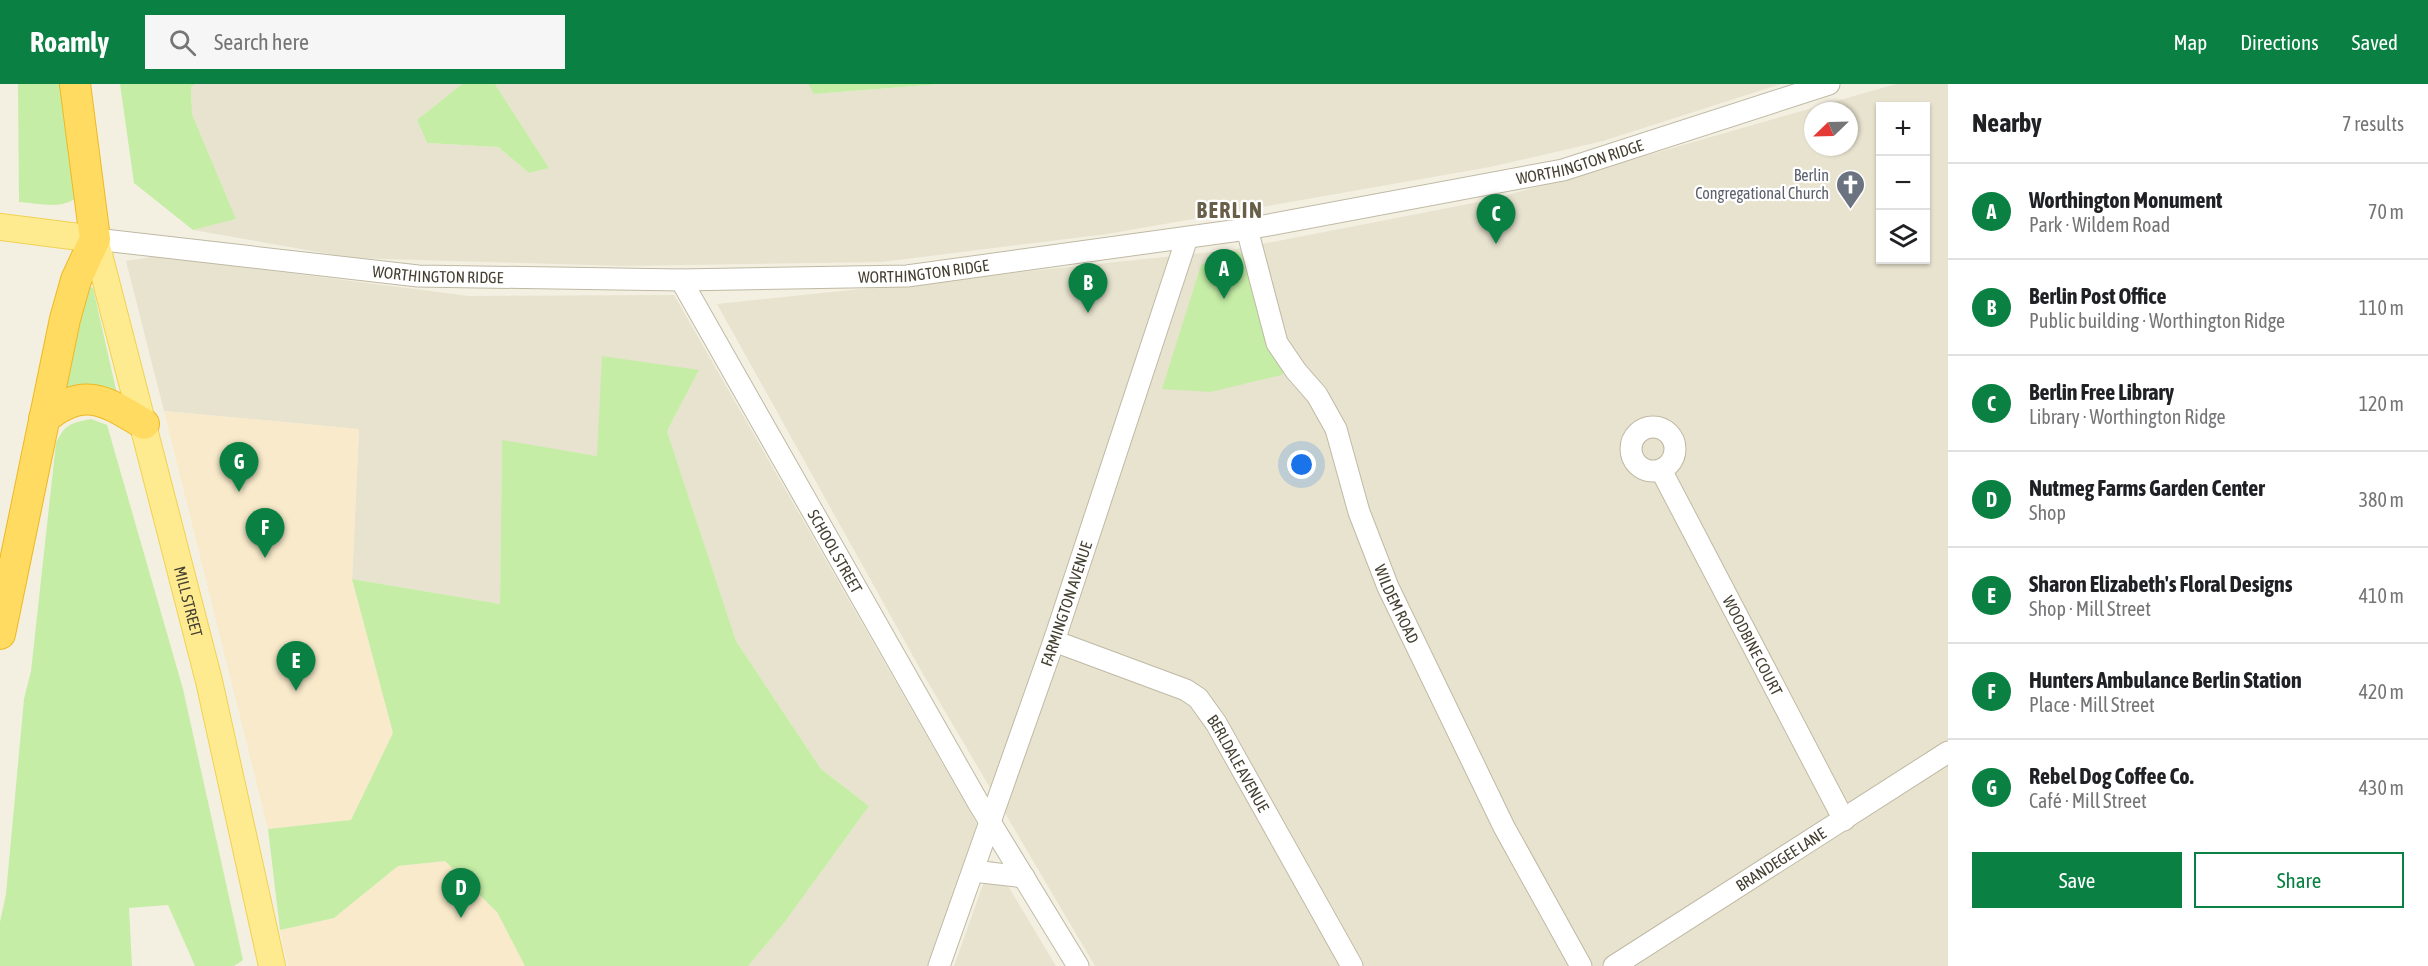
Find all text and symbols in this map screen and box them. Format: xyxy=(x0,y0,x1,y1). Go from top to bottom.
search box xyxy=(145,15,565,69)
text: Roamly xyxy=(30,26,109,58)
icon: search xyxy=(166,26,199,59)
text: Search here xyxy=(214,29,309,55)
text: Map xyxy=(2173,30,2207,54)
text: Directions xyxy=(2240,30,2319,54)
text: Saved xyxy=(2352,30,2398,54)
north arrow xyxy=(1804,102,1858,156)
map controls xyxy=(1876,102,1930,264)
button: + xyxy=(1876,102,1930,156)
text: Nearby xyxy=(1972,108,2042,138)
text: 7 results xyxy=(2342,112,2404,135)
street label: WORTHINGTON RIDGE xyxy=(1515,136,1646,188)
button: − xyxy=(1876,156,1930,210)
place label: Berlin Congregational Church xyxy=(1695,166,1829,203)
church icon: Berlin Congregational Church xyxy=(1834,168,1866,210)
text: Worthington Monument xyxy=(2029,187,2222,213)
pin: C xyxy=(1476,194,1516,244)
district label: BERLIN xyxy=(1197,197,1263,223)
text: A xyxy=(1987,200,1996,223)
text: 70 m xyxy=(2368,200,2404,223)
button: layers xyxy=(1876,210,1930,264)
text: Park · Wildem Road xyxy=(2029,213,2170,236)
pin: A xyxy=(1204,250,1244,299)
street label: WORTHINGTON RIDGE xyxy=(858,256,990,286)
street label: WORTHINGTON RIDGE xyxy=(372,262,504,286)
pin: B xyxy=(1068,264,1108,313)
text: Berlin Post Office xyxy=(2029,283,2166,309)
text: B xyxy=(1987,296,1996,319)
text: 110 m xyxy=(2359,296,2404,319)
text: Public building · Worthington Ridge xyxy=(2029,309,2285,332)
text: Berlin Free Library xyxy=(2029,379,2174,405)
text: C xyxy=(1987,392,1996,415)
text: 120 m xyxy=(2359,392,2404,415)
text: Library · Worthington Ridge xyxy=(2029,405,2226,428)
pin: G xyxy=(220,442,258,492)
your location xyxy=(1287,450,1316,479)
text: Nutmeg Farms Garden Center xyxy=(2029,475,2265,501)
text: D xyxy=(1986,488,1997,511)
text: 380 m xyxy=(2359,488,2404,511)
text: Shop xyxy=(2029,501,2066,524)
street label: SCHOOL STREET xyxy=(804,506,866,596)
pin: F xyxy=(246,508,284,558)
street label: FARMINGTON AVENUE xyxy=(1037,539,1095,668)
street label: WILDEM ROAD xyxy=(1371,562,1423,646)
street label: MILL STREET xyxy=(171,564,206,638)
text: Sharon Elizabeth's Floral Designs xyxy=(2029,571,2292,597)
text: E xyxy=(1987,584,1996,607)
text: 410 m xyxy=(2359,584,2404,607)
street label: WOODBINE COURT xyxy=(1719,593,1786,698)
text: Shop · Mill Street xyxy=(2029,597,2151,620)
pin: E xyxy=(276,642,316,691)
text: Hunters Ambulance Berlin Station xyxy=(2029,667,2302,693)
text: F xyxy=(1987,680,1996,703)
text: 420 m xyxy=(2359,680,2404,703)
text: Place · Mill Street xyxy=(2029,693,2155,716)
street label: BERLDALE AVENUE xyxy=(1204,711,1273,815)
text: Rebel Dog Coffee Co. xyxy=(2029,763,2194,789)
text: G xyxy=(1986,776,1997,799)
text: 430 m xyxy=(2359,776,2404,799)
text: Café · Mill Street xyxy=(2029,789,2147,812)
street label: BRANDEGEE LANE xyxy=(1732,824,1829,895)
button: Save xyxy=(1972,852,2182,908)
button: Share xyxy=(2194,852,2404,908)
pin: D xyxy=(442,868,480,918)

